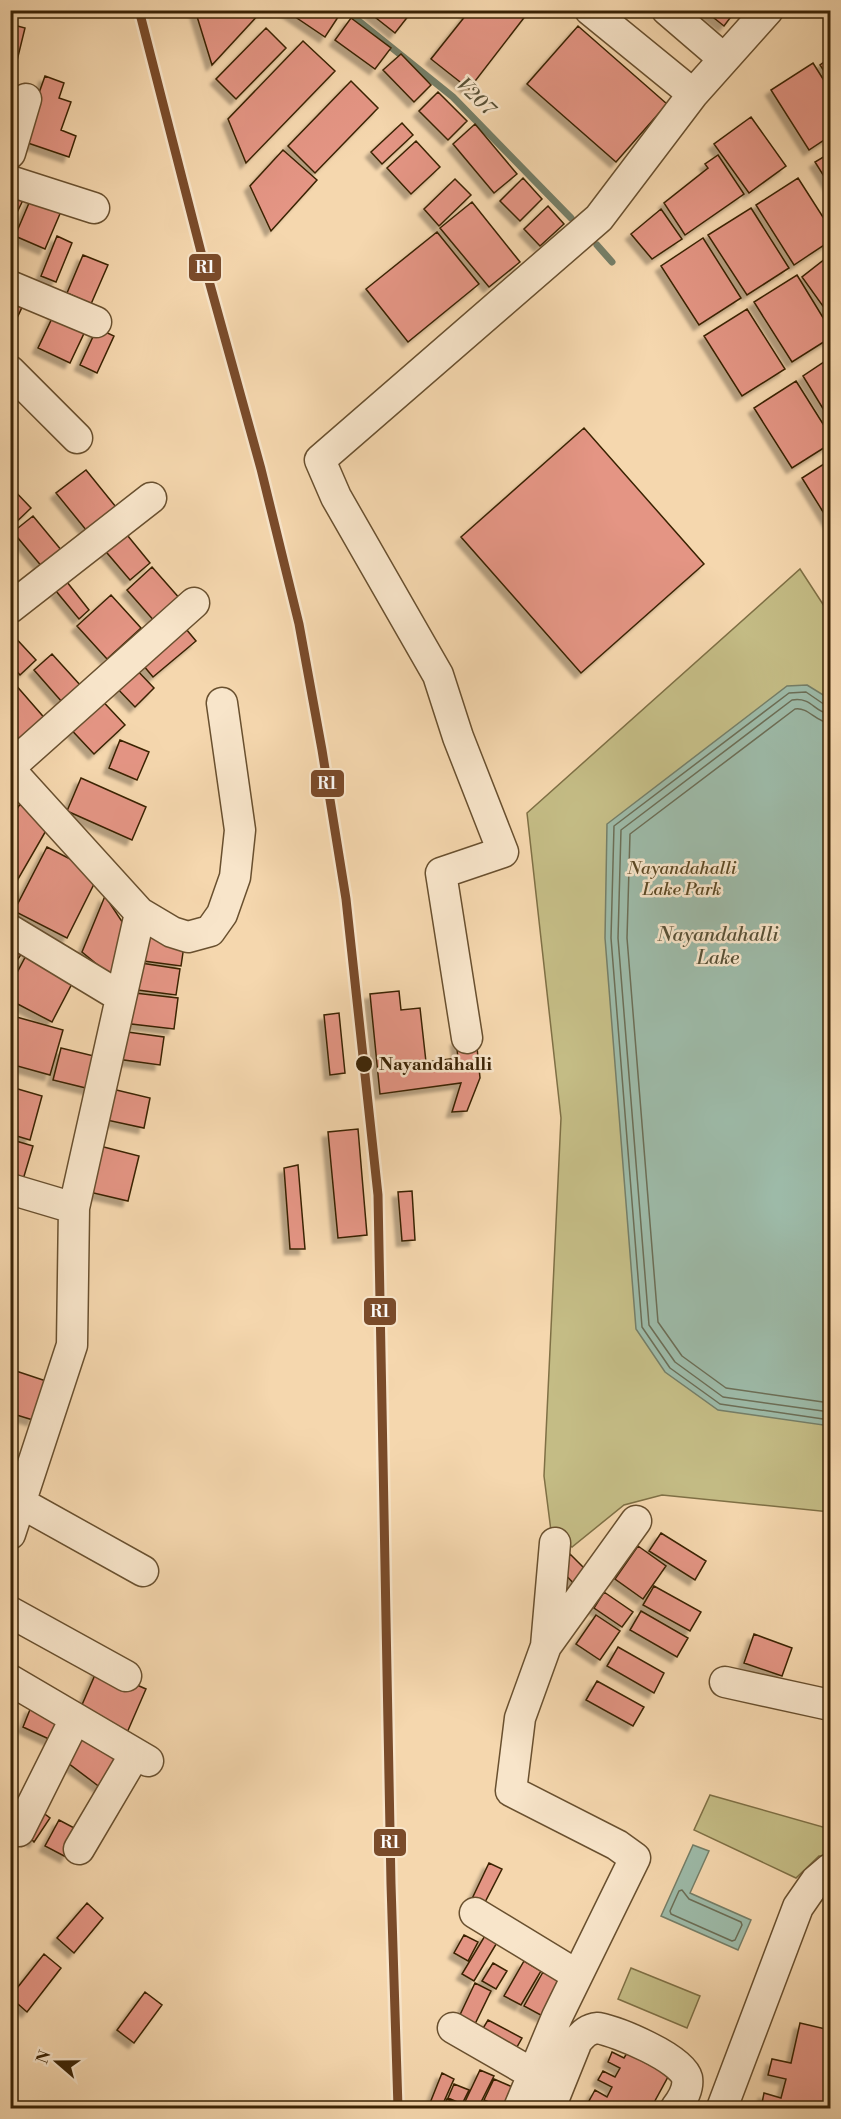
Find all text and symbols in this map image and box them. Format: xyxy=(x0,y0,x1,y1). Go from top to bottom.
water label: V207 xyxy=(451,73,502,123)
line badge: R1 xyxy=(188,253,222,282)
text: R1 xyxy=(195,258,215,278)
line badge: R1 xyxy=(310,769,345,798)
text: R1 xyxy=(317,774,337,794)
park label: Nayandahalli Lake Park xyxy=(626,857,737,901)
water label: Nayandahalli Lake xyxy=(656,923,779,971)
place label: Nayandahalli xyxy=(379,1053,492,1076)
marker: Nayandahalli xyxy=(354,1054,374,1074)
line badge: R1 xyxy=(363,1297,397,1326)
text: R1 xyxy=(370,1302,390,1322)
line badge: R1 xyxy=(373,1828,407,1857)
text: R1 xyxy=(380,1833,400,1853)
north arrow xyxy=(27,2032,87,2092)
text: N xyxy=(32,2048,56,2067)

